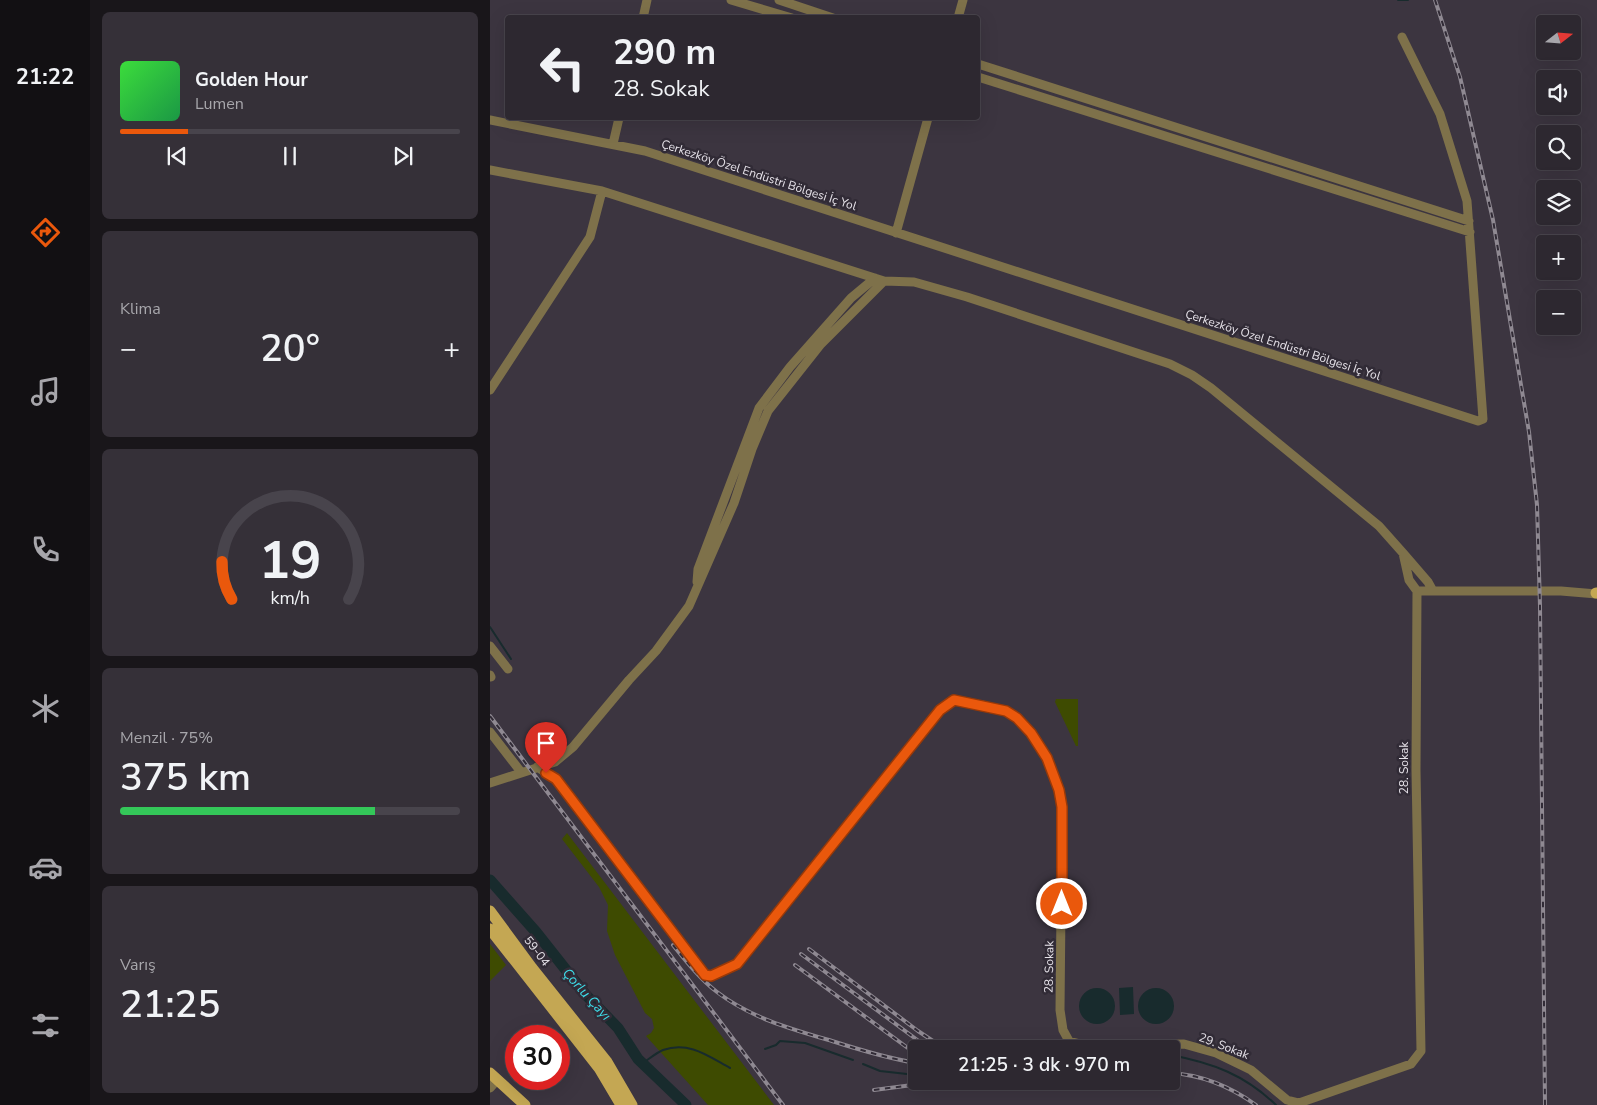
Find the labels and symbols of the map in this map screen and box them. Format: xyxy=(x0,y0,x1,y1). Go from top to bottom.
north arrow xyxy=(1536,15,1581,60)
street label: Çerkezköy Özel Endüstri Bölgesi İç Yol xyxy=(659,136,859,214)
street label: Çerkezköy Özel Endüstri Bölgesi İç Yol xyxy=(1183,306,1383,384)
pin xyxy=(525,722,567,773)
street label: 28. Sokak xyxy=(1396,741,1412,794)
position arrow xyxy=(1035,877,1087,929)
street label: 59-04 xyxy=(520,933,554,969)
street label: 28. Sokak xyxy=(1041,940,1057,993)
water label: Çorlu Çayı xyxy=(558,964,615,1025)
speed limit sign: 30 xyxy=(505,1025,570,1090)
street label: 29. Sokak xyxy=(1197,1029,1252,1063)

